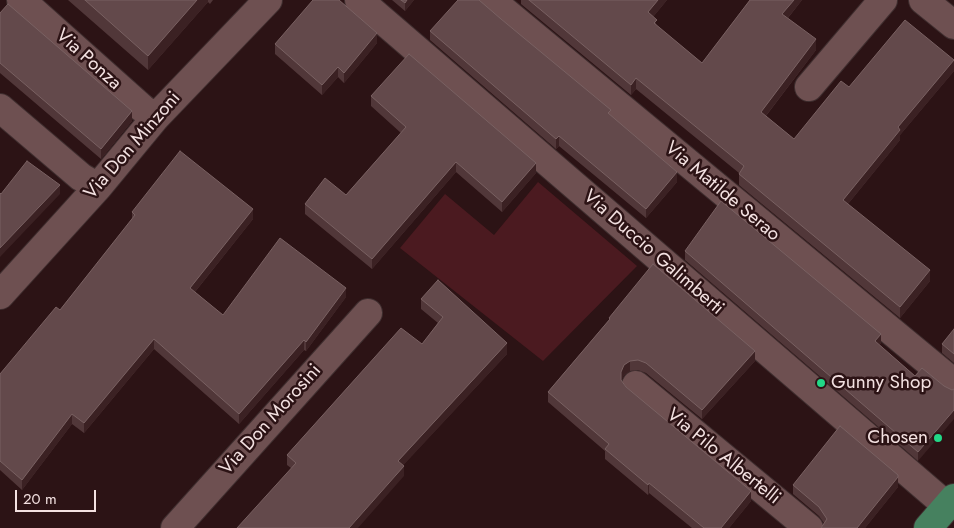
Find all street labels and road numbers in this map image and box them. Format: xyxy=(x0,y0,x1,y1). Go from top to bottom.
street label: Via Ponza xyxy=(51,25,125,95)
street label: Via Don Minzoni xyxy=(80,87,186,205)
street label: Via Matilde Serao xyxy=(660,137,784,247)
street label: Via Duccio Galimberti xyxy=(578,186,728,320)
street label: Via Don Morosini xyxy=(215,360,327,480)
street label: Via Pilo Albertelli xyxy=(661,404,785,510)

